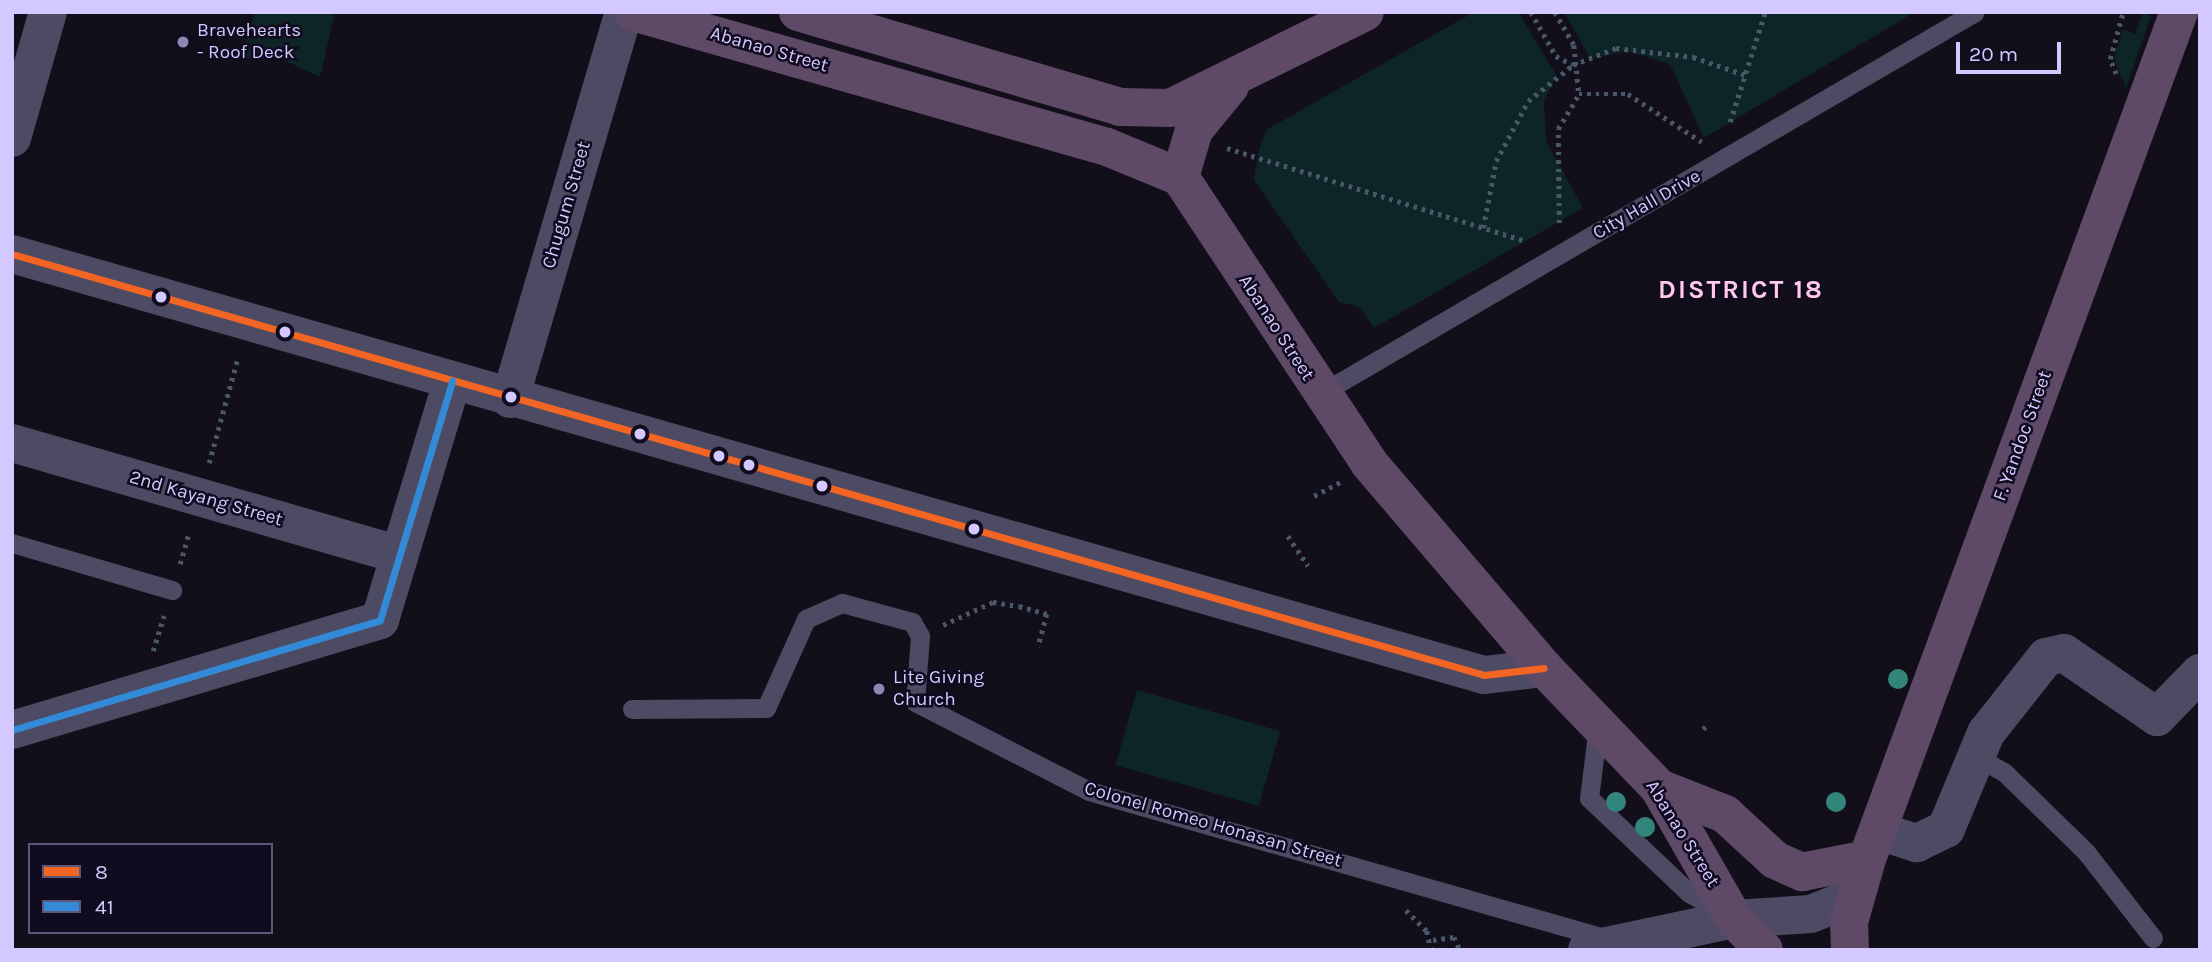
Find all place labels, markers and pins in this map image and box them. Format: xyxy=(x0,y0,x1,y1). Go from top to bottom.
place label: Bravehearts - Roof Deck xyxy=(197,20,301,64)
marker: Bravehearts - Roof Deck xyxy=(175,34,191,50)
unlabelled marker xyxy=(154,290,168,304)
unlabelled marker xyxy=(278,325,292,339)
unlabelled marker xyxy=(504,390,518,404)
unlabelled marker xyxy=(633,427,647,441)
unlabelled marker xyxy=(712,449,726,463)
unlabelled marker xyxy=(742,458,756,472)
unlabelled marker xyxy=(815,479,829,493)
unlabelled marker xyxy=(967,522,981,536)
place label: Lite Giving Church xyxy=(893,667,984,711)
marker: Lite Giving Church xyxy=(871,681,887,697)

